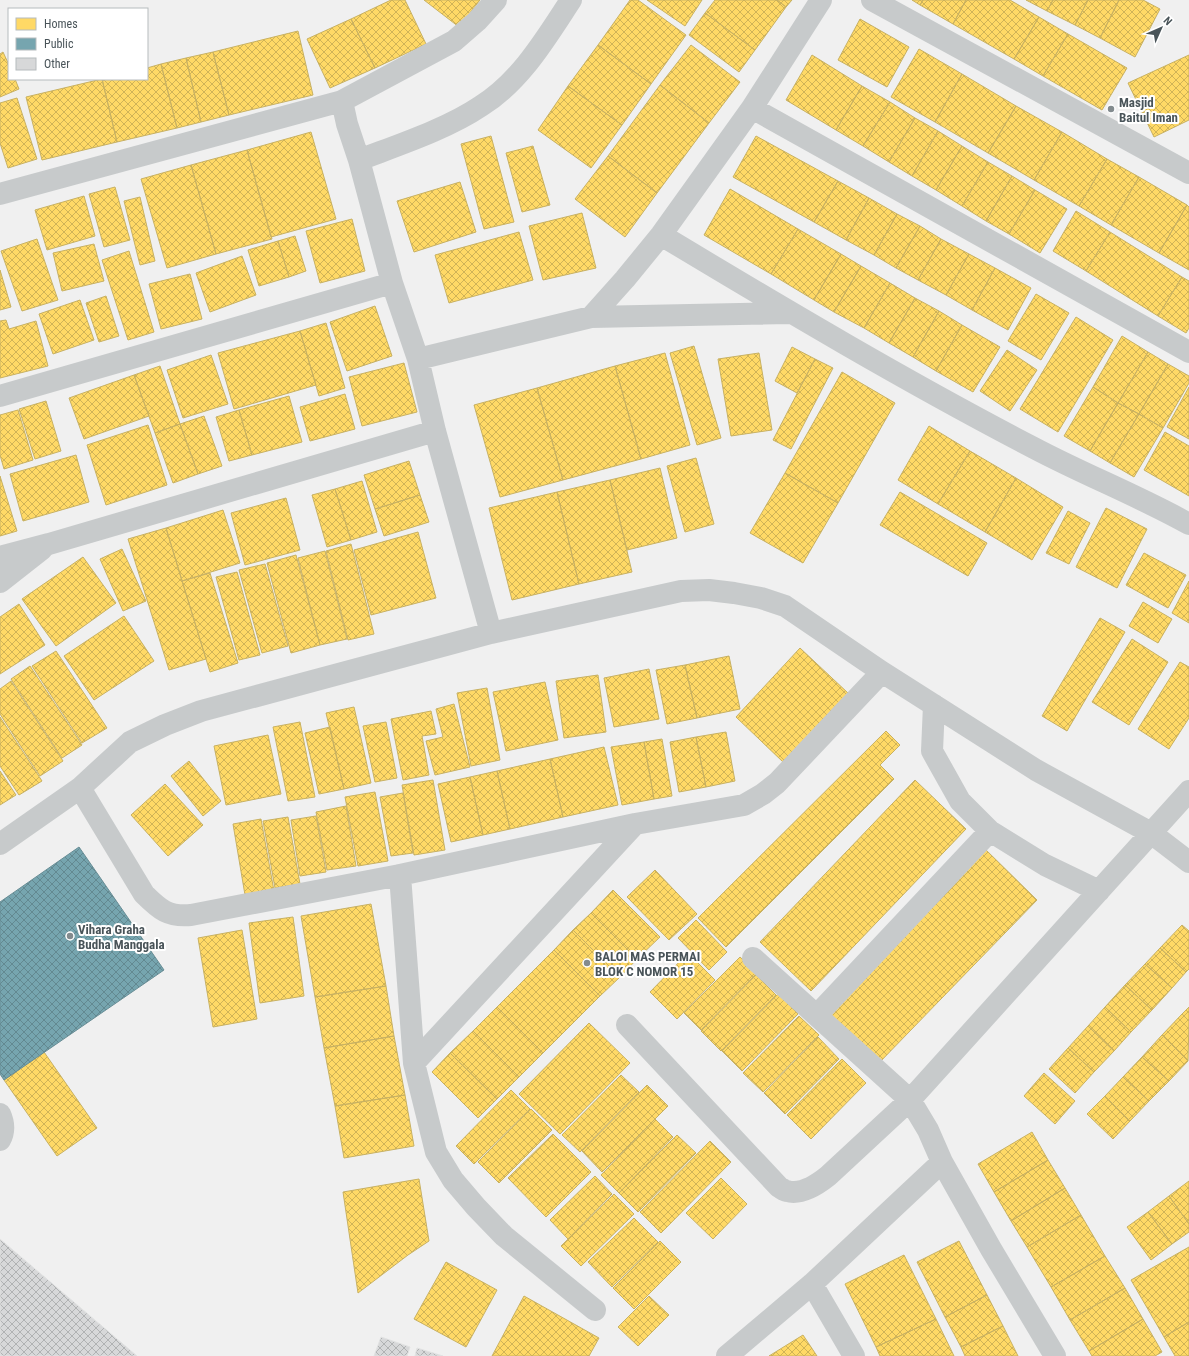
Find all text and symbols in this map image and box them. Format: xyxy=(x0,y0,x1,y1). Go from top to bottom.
legend xyxy=(8,8,148,80)
north arrow xyxy=(1141,8,1181,48)
text: N xyxy=(1161,14,1175,28)
text: Homes xyxy=(44,17,78,31)
text: Public xyxy=(44,37,74,51)
text: Other xyxy=(44,57,70,71)
place label: Masjid Baitul Iman xyxy=(1119,95,1178,125)
marker: Masjid Baitul Iman xyxy=(1106,104,1116,114)
place label: Vihara Graha Budha Manggala xyxy=(78,922,165,952)
marker: Vihara Graha Budha Manggala xyxy=(65,931,75,941)
place label: BALOI MAS PERMAI BLOK C NOMOR 15 xyxy=(595,949,700,979)
marker: BALOI MAS PERMAI BLOK C NOMOR 15 xyxy=(582,958,592,968)

